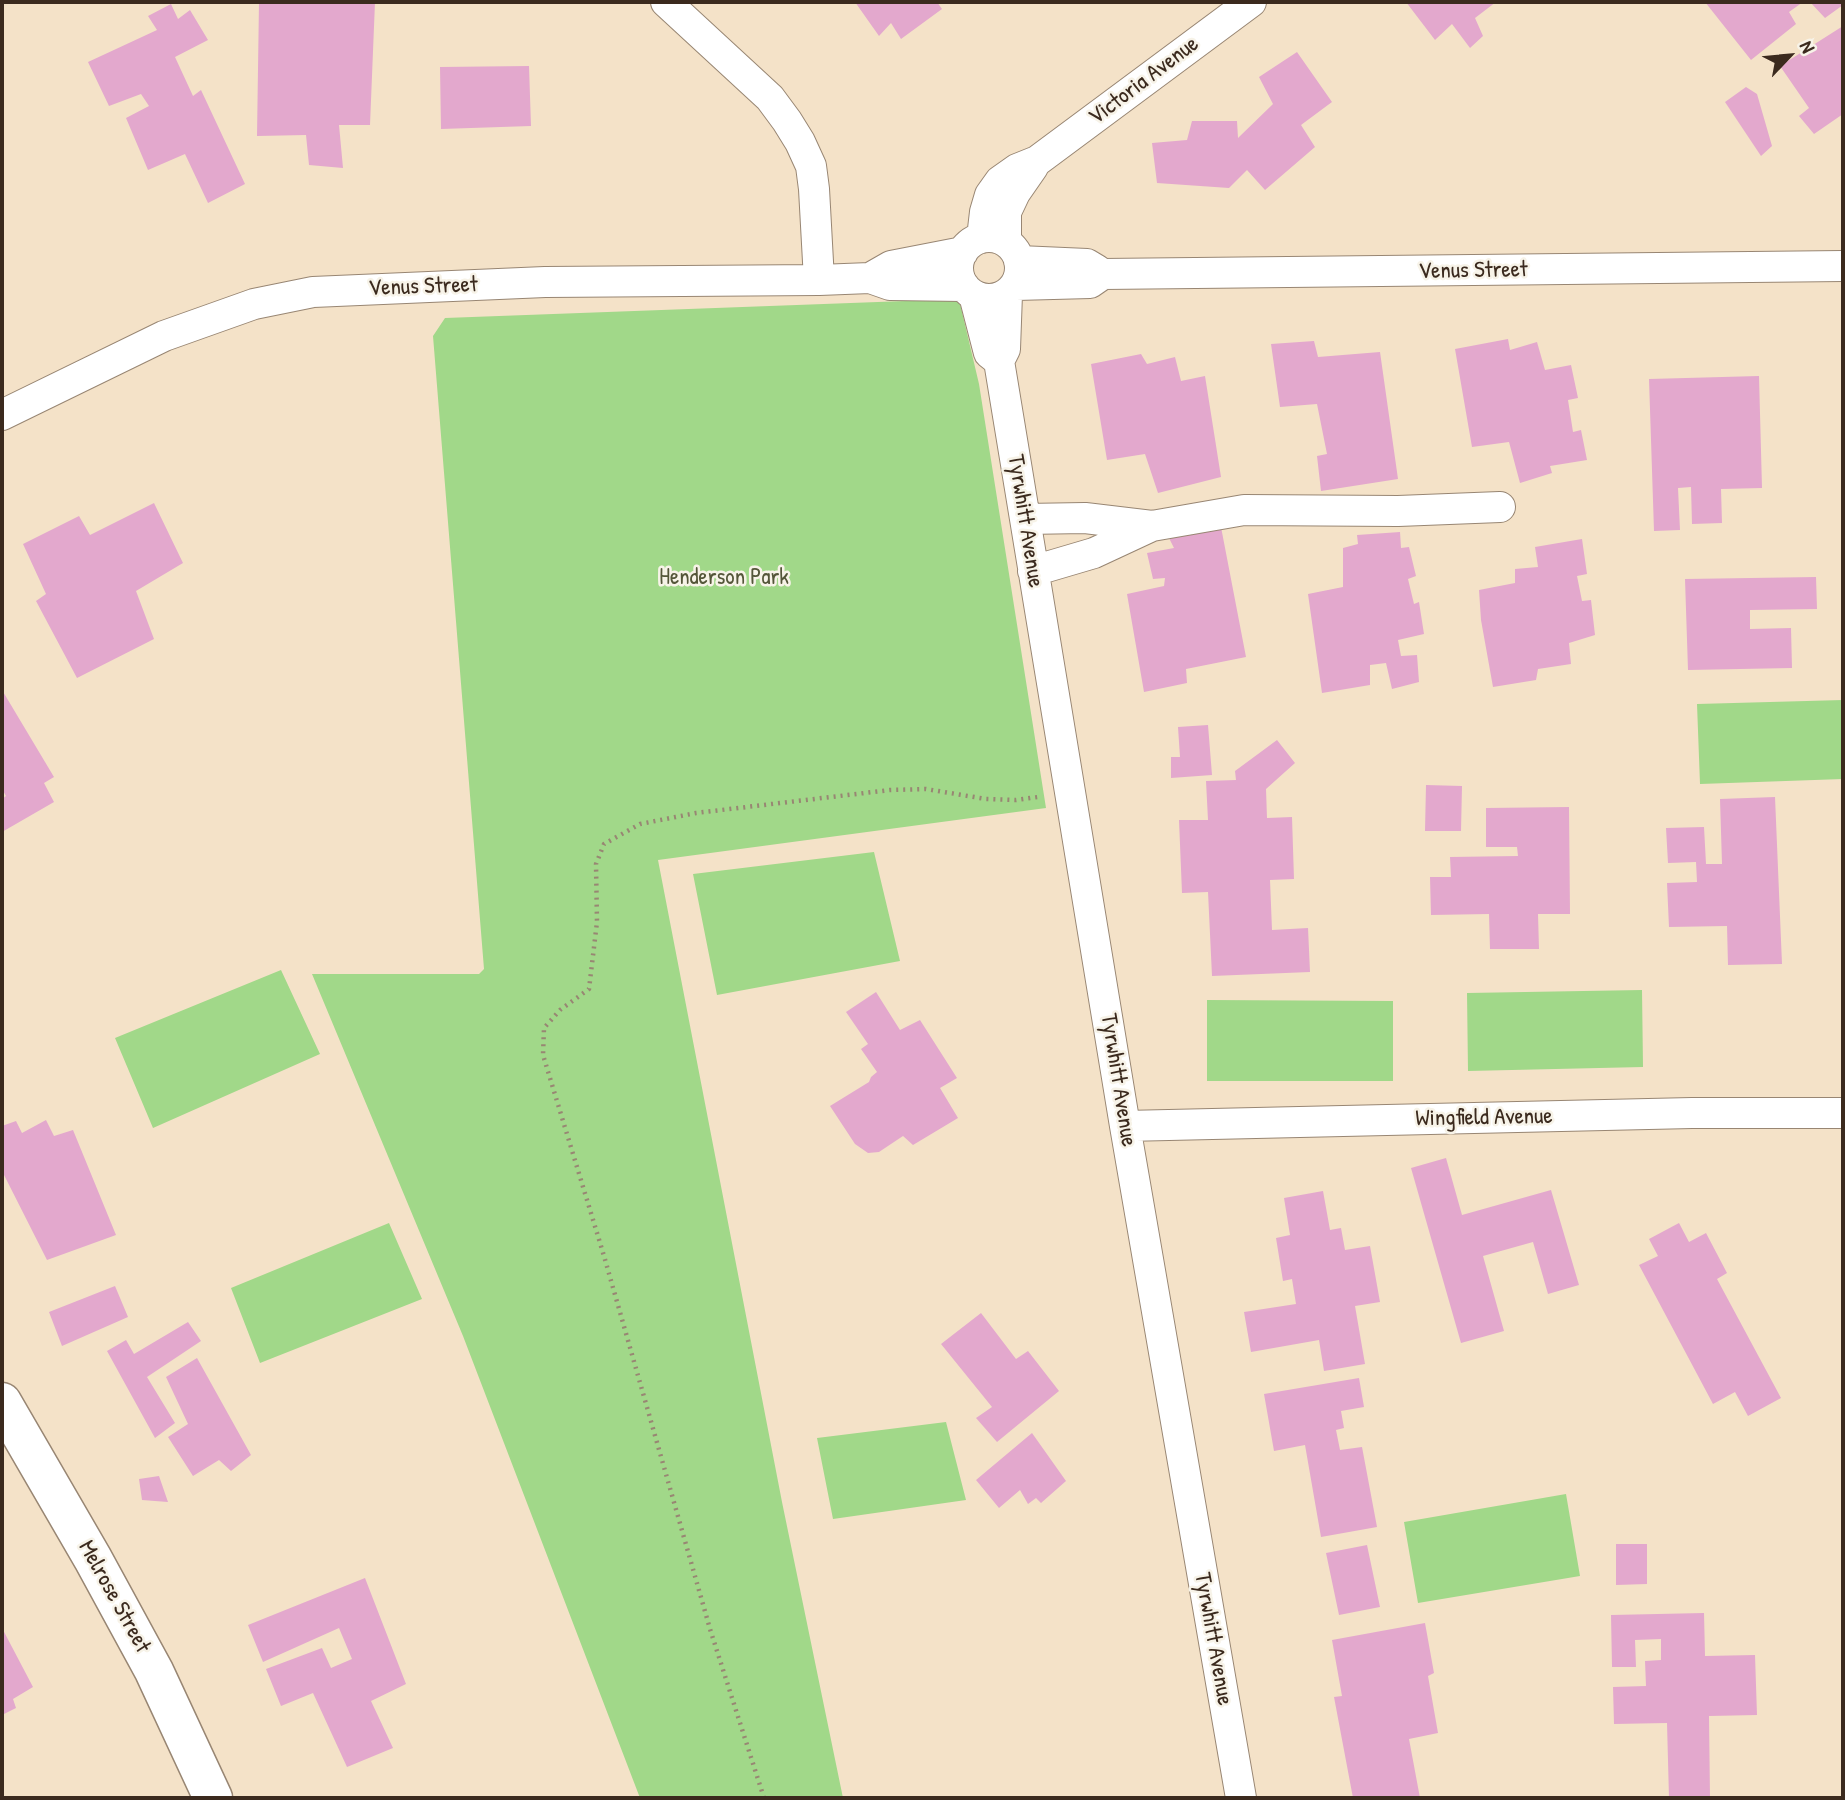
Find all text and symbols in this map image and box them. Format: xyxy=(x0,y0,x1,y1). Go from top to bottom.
north arrow xyxy=(1754,21,1824,91)
street label: Victoria Avenue xyxy=(1083,31,1205,131)
text: N xyxy=(1794,37,1822,57)
street label: Venus Street xyxy=(1418,256,1528,286)
street label: Venus Street xyxy=(368,271,478,303)
street label: Tyrwhitt Avenue xyxy=(1001,453,1049,589)
park label: Henderson Park xyxy=(659,564,789,592)
street label: Tyrwhitt Avenue xyxy=(1094,1012,1142,1148)
street label: Wingfield Avenue xyxy=(1415,1103,1553,1133)
street label: Melrose Street xyxy=(72,1536,156,1658)
street label: Tyrwhitt Avenue xyxy=(1188,1570,1238,1708)

